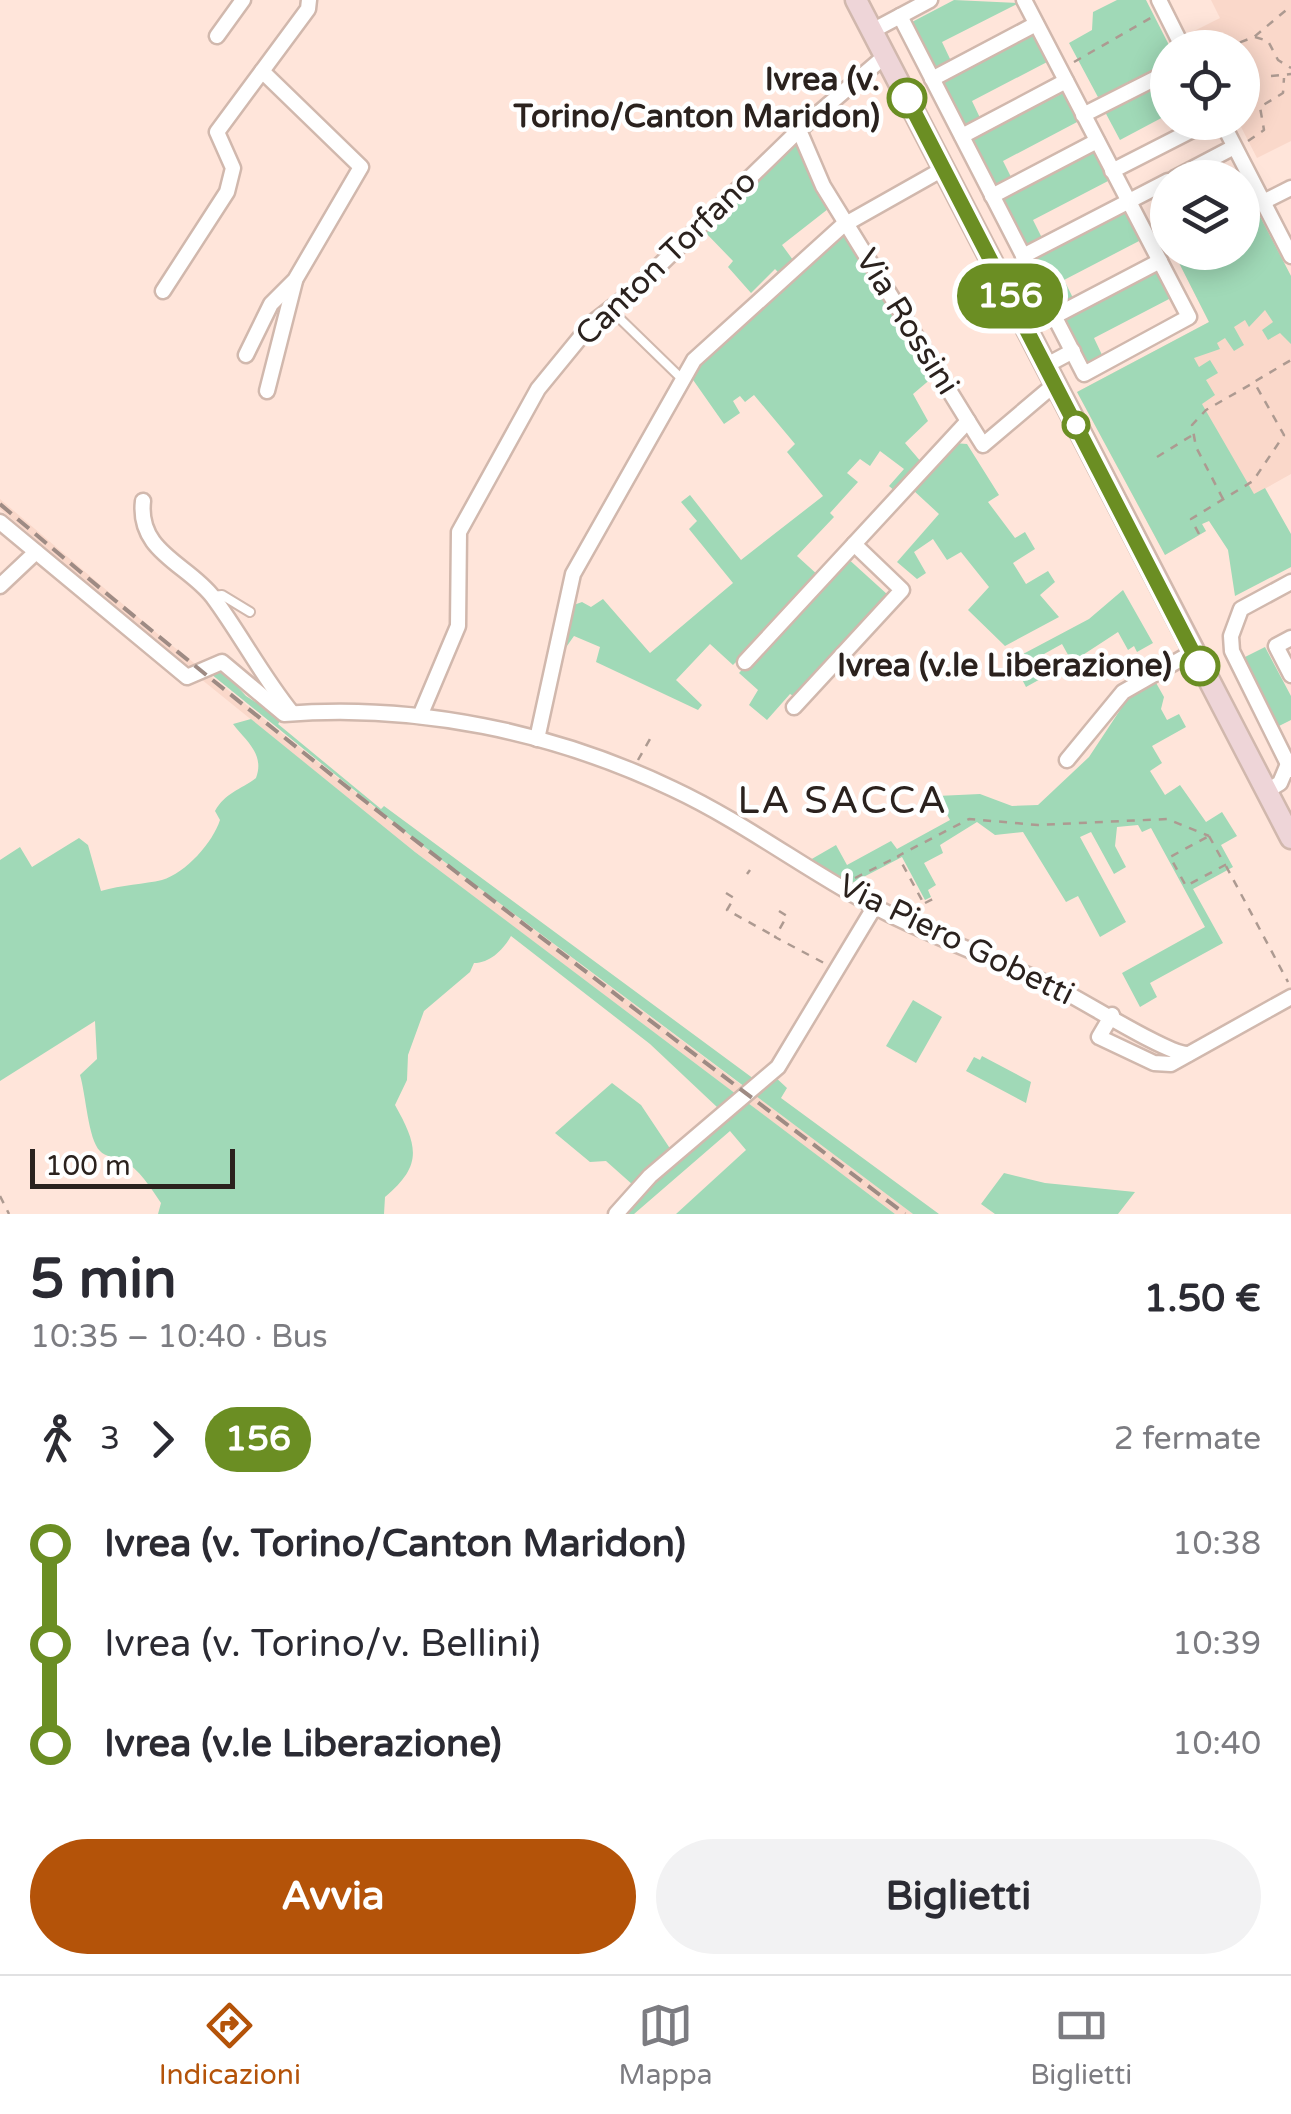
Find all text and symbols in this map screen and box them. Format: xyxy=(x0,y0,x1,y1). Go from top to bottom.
map controls xyxy=(1150,30,1260,270)
button: locate xyxy=(1150,30,1260,140)
place label: Ivrea (v. Torino/Canton Maridon) xyxy=(513,61,880,136)
marker: Ivrea (v. Torino/Canton Maridon) xyxy=(888,79,926,117)
button: layers xyxy=(1150,160,1260,270)
street label: Canton Torfano xyxy=(568,162,764,354)
street label: Via Rossini xyxy=(847,242,967,402)
line badge: 156 xyxy=(952,264,1068,328)
text: 156 xyxy=(977,275,1043,317)
unlabelled marker xyxy=(1063,412,1089,438)
place label: Ivrea (v.le Liberazione) xyxy=(837,647,1172,685)
marker: Ivrea (v.le Liberazione) xyxy=(1181,647,1219,685)
district label: LA SACCA xyxy=(738,778,949,824)
street label: Via Piero Gobetti xyxy=(832,866,1080,1014)
scale bar xyxy=(30,1144,235,1188)
text: 100 m xyxy=(45,1149,131,1183)
text: 5 min xyxy=(30,1247,177,1313)
text: 1.50 € xyxy=(1144,1276,1261,1322)
text: 10:35 – 10:40 · Bus xyxy=(30,1318,328,1356)
icon: walk xyxy=(30,1412,85,1467)
icon: forward xyxy=(135,1412,190,1467)
text: 156 xyxy=(225,1418,291,1460)
text: 3 xyxy=(100,1420,120,1458)
text: 2 fermate xyxy=(1114,1420,1261,1458)
text: Ivrea (v. Torino/Canton Maridon) xyxy=(104,1521,686,1567)
text: 10:38 xyxy=(1172,1525,1261,1563)
text: Ivrea (v. Torino/v. Bellini) xyxy=(104,1621,541,1667)
text: 10:39 xyxy=(1172,1625,1261,1663)
text: Ivrea (v.le Liberazione) xyxy=(104,1721,502,1767)
text: 10:40 xyxy=(1172,1725,1261,1763)
button: Avvia xyxy=(30,1839,636,1954)
button: Biglietti xyxy=(656,1839,1261,1954)
tab: Indicazioni xyxy=(159,1998,301,2092)
tab: Mappa xyxy=(619,1998,712,2092)
tab: Biglietti xyxy=(1030,1998,1132,2092)

